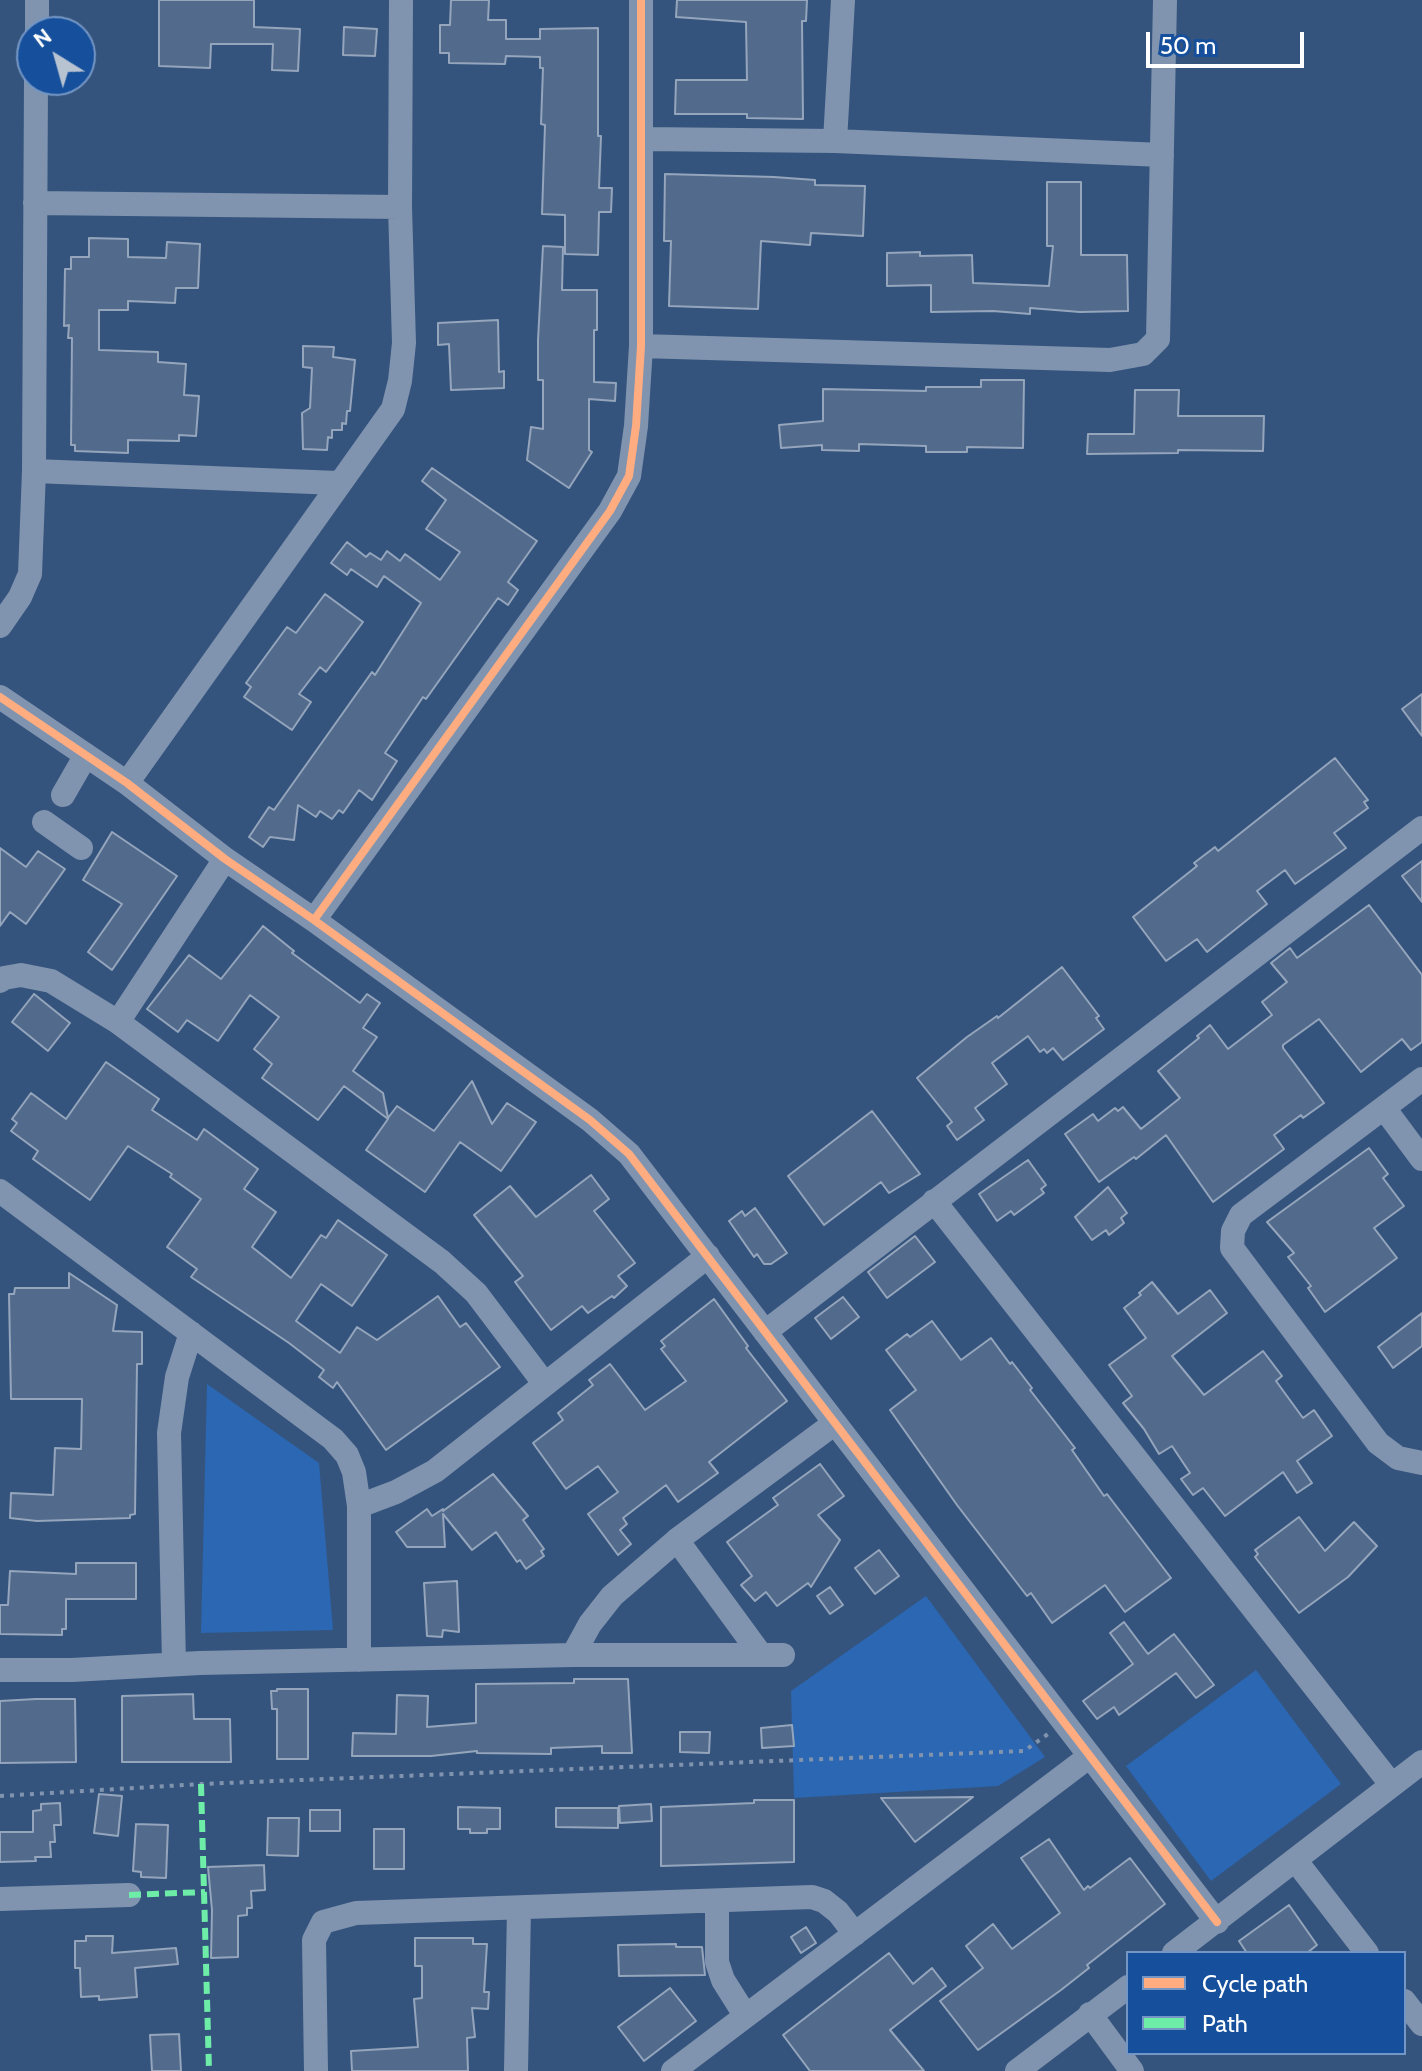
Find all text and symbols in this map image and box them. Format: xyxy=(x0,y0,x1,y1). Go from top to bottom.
north arrow xyxy=(16,16,96,96)
scale bar xyxy=(1150,16,1308,66)
text: N xyxy=(28,23,57,53)
text: 50 m xyxy=(1160,31,1216,60)
legend xyxy=(1126,1951,1406,2055)
text: Cycle path xyxy=(1202,1969,1308,1998)
text: Path xyxy=(1202,2009,1248,2038)

